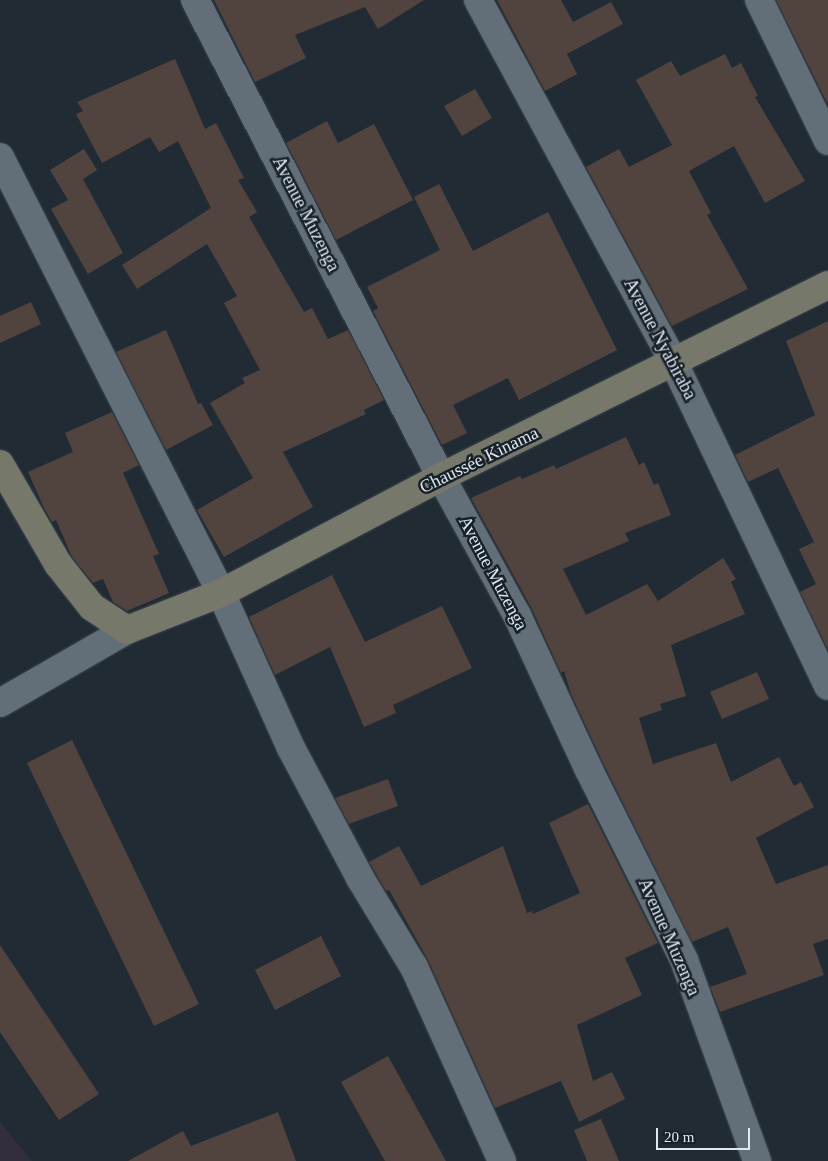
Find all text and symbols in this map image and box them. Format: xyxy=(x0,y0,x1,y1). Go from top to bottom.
street label: Avenue Muzenga xyxy=(268,153,344,275)
street label: Avenue Nyabiraba xyxy=(619,275,701,403)
street label: Chaussée Kinama xyxy=(416,422,542,498)
street label: Avenue Muzenga xyxy=(454,512,532,634)
street label: Avenue Muzenga xyxy=(633,875,705,999)
scale bar xyxy=(658,1118,752,1150)
text: 20 m xyxy=(664,1129,694,1145)

